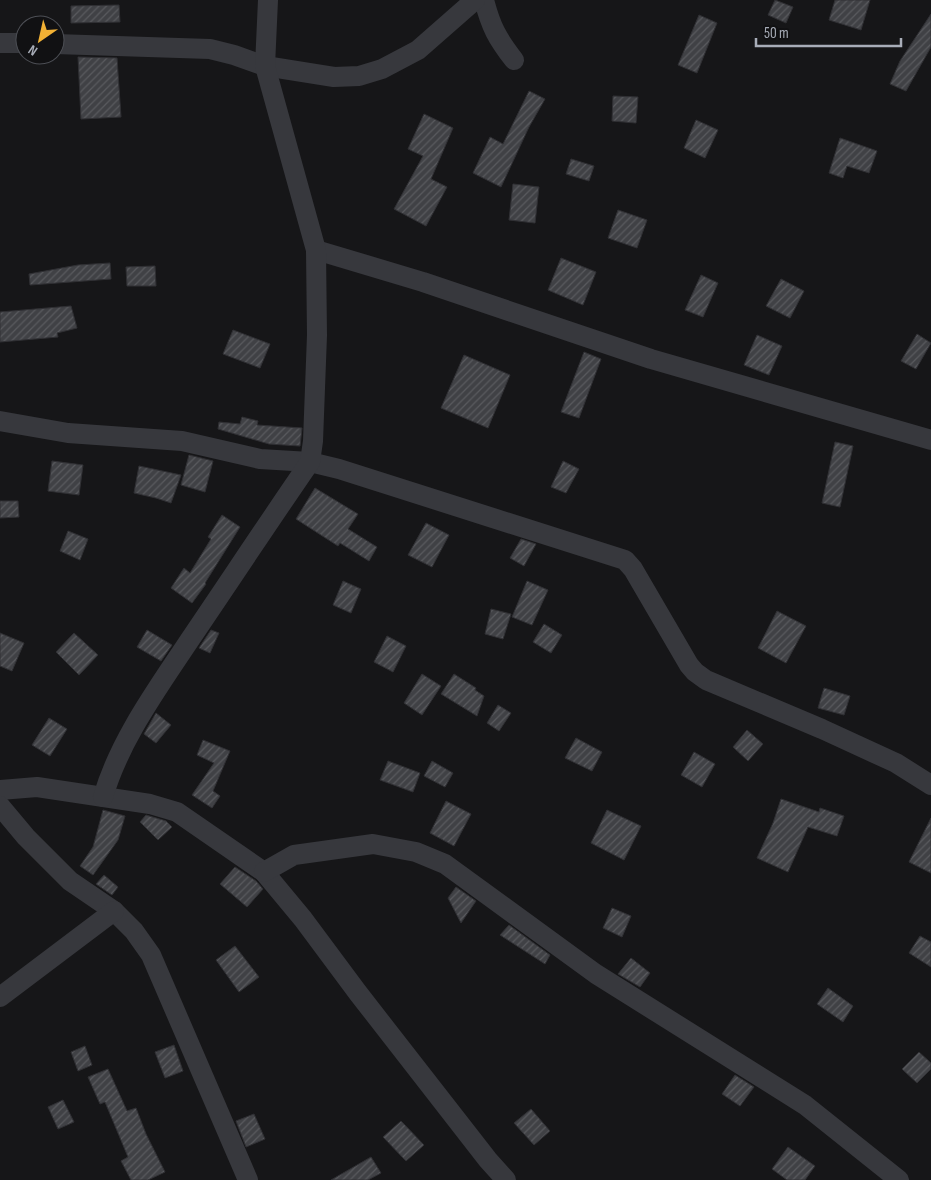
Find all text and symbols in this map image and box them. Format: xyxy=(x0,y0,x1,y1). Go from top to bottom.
north arrow xyxy=(15,15,65,65)
scale bar xyxy=(756,15,901,47)
text: 50 m xyxy=(764,24,789,43)
text: N xyxy=(25,41,41,60)

